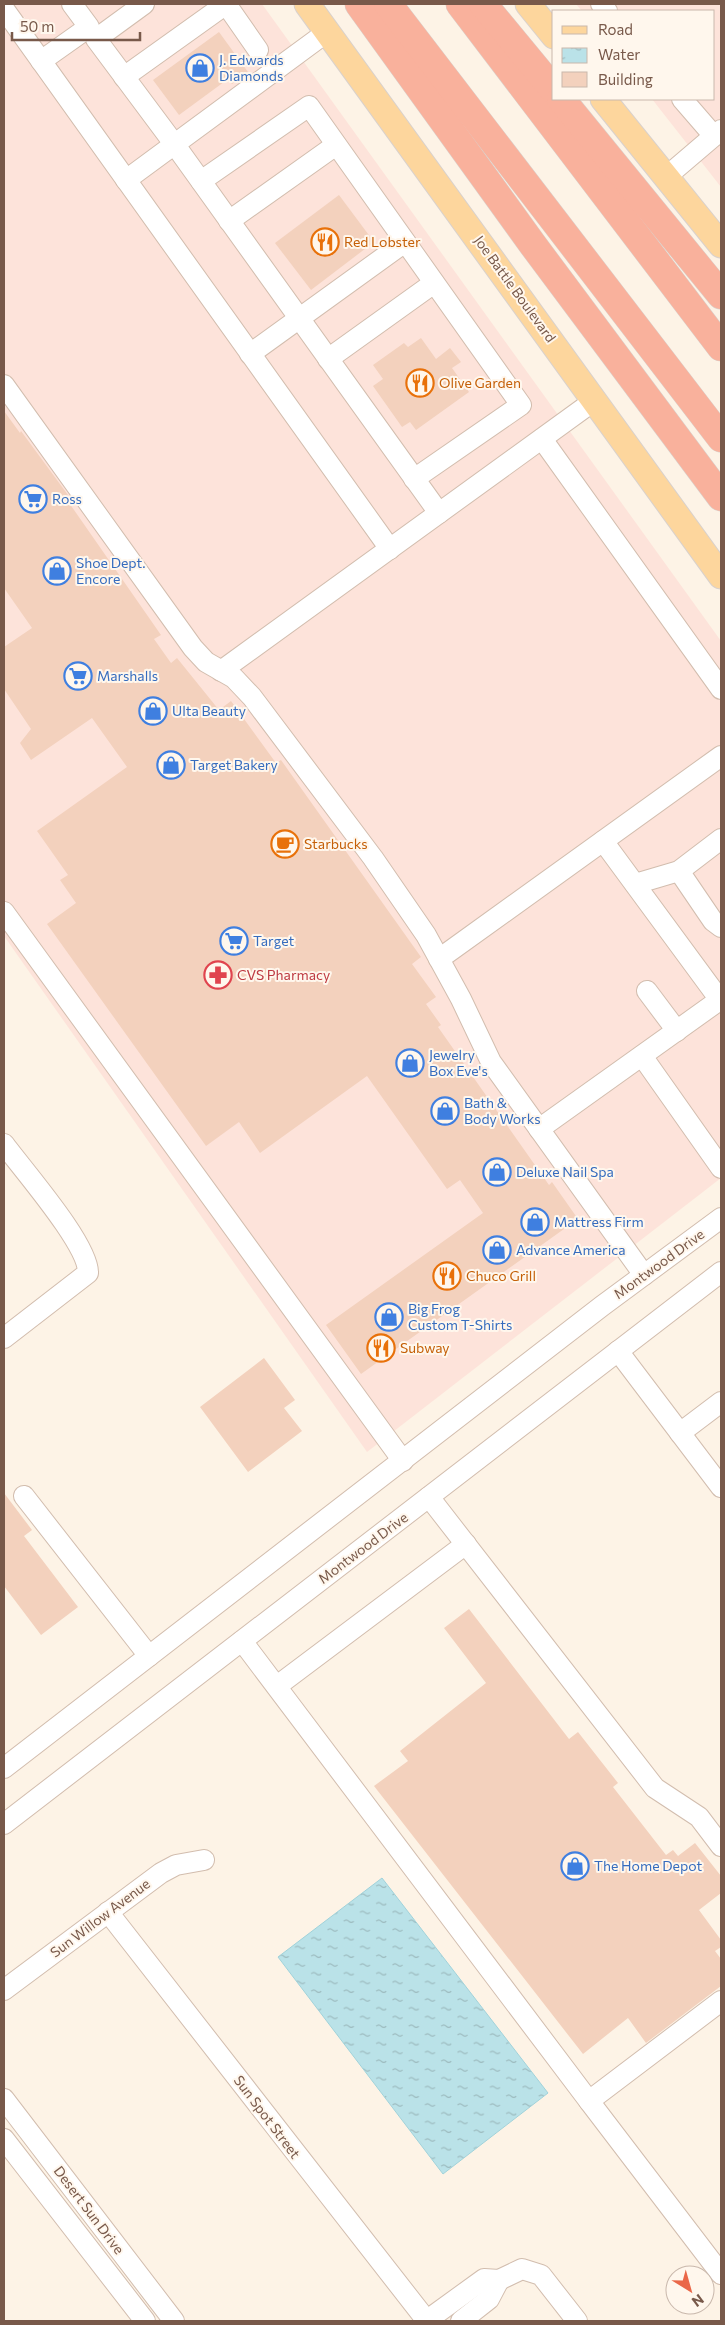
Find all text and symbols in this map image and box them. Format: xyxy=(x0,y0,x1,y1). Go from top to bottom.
scale bar xyxy=(12,10,140,42)
legend xyxy=(552,10,715,100)
text: 50 m xyxy=(20,17,54,35)
text: Road xyxy=(598,20,633,38)
text: Water xyxy=(598,45,640,63)
place label: J. Edwards Diamonds xyxy=(219,51,284,84)
shop icon: J. Edwards Diamonds xyxy=(185,53,215,83)
text: Building xyxy=(598,70,653,88)
restaurant icon: Red Lobster xyxy=(310,227,340,257)
street label: Joe Battle Boulevard xyxy=(471,232,560,345)
place label: Red Lobster xyxy=(344,233,421,250)
restaurant icon: Olive Garden xyxy=(405,368,435,398)
place label: Olive Garden xyxy=(439,374,521,391)
supermarket icon: Ross xyxy=(18,484,48,514)
place label: Ross xyxy=(52,490,82,507)
place label: Shoe Dept. Encore xyxy=(76,554,146,587)
shop icon: Shoe Dept. Encore xyxy=(42,556,72,586)
supermarket icon: Marshalls xyxy=(63,661,93,691)
place label: Marshalls xyxy=(97,667,158,684)
shop icon: Ulta Beauty xyxy=(138,696,168,726)
place label: Ulta Beauty xyxy=(172,702,246,719)
shop icon: Target Bakery xyxy=(156,750,186,780)
place label: Target Bakery xyxy=(190,756,278,773)
cafe icon: Starbucks xyxy=(270,829,300,859)
place label: Starbucks xyxy=(304,835,368,852)
supermarket icon: Target xyxy=(219,926,249,956)
place label: Target xyxy=(253,932,294,949)
pharmacy icon: CVS Pharmacy xyxy=(203,960,233,990)
place label: CVS Pharmacy xyxy=(237,966,330,983)
place label: Jewelry Box Eve's xyxy=(429,1046,488,1079)
shop icon: Jewelry Box Eve's xyxy=(395,1048,425,1078)
place label: Bath & Body Works xyxy=(464,1094,541,1127)
shop icon: Bath & Body Works xyxy=(430,1096,460,1126)
shop icon: Deluxe Nail Spa xyxy=(482,1157,512,1187)
place label: Deluxe Nail Spa xyxy=(516,1163,614,1180)
shop icon: Mattress Firm xyxy=(520,1207,550,1237)
place label: Mattress Firm xyxy=(554,1213,644,1230)
street label: Montwood Drive xyxy=(610,1225,707,1302)
shop icon: Advance America xyxy=(482,1235,512,1265)
place label: Advance America xyxy=(516,1241,626,1258)
restaurant icon: Chuco Grill xyxy=(432,1261,462,1291)
place label: Chuco Grill xyxy=(466,1267,536,1284)
place label: Big Frog Custom T-Shirts xyxy=(408,1300,512,1333)
shop icon: Big Frog Custom T-Shirts xyxy=(374,1302,404,1332)
restaurant icon: Subway xyxy=(366,1333,396,1363)
place label: Subway xyxy=(400,1339,450,1356)
street label: Montwood Drive xyxy=(315,1508,411,1587)
shop icon: The Home Depot xyxy=(560,1851,590,1881)
place label: The Home Depot xyxy=(594,1857,702,1874)
street label: Sun Willow Avenue xyxy=(47,1875,153,1961)
street label: Sun Spot Street xyxy=(231,2072,304,2162)
street label: Desert Sun Drive xyxy=(51,2162,128,2257)
north arrow xyxy=(665,2265,715,2315)
text: N xyxy=(689,2291,707,2311)

